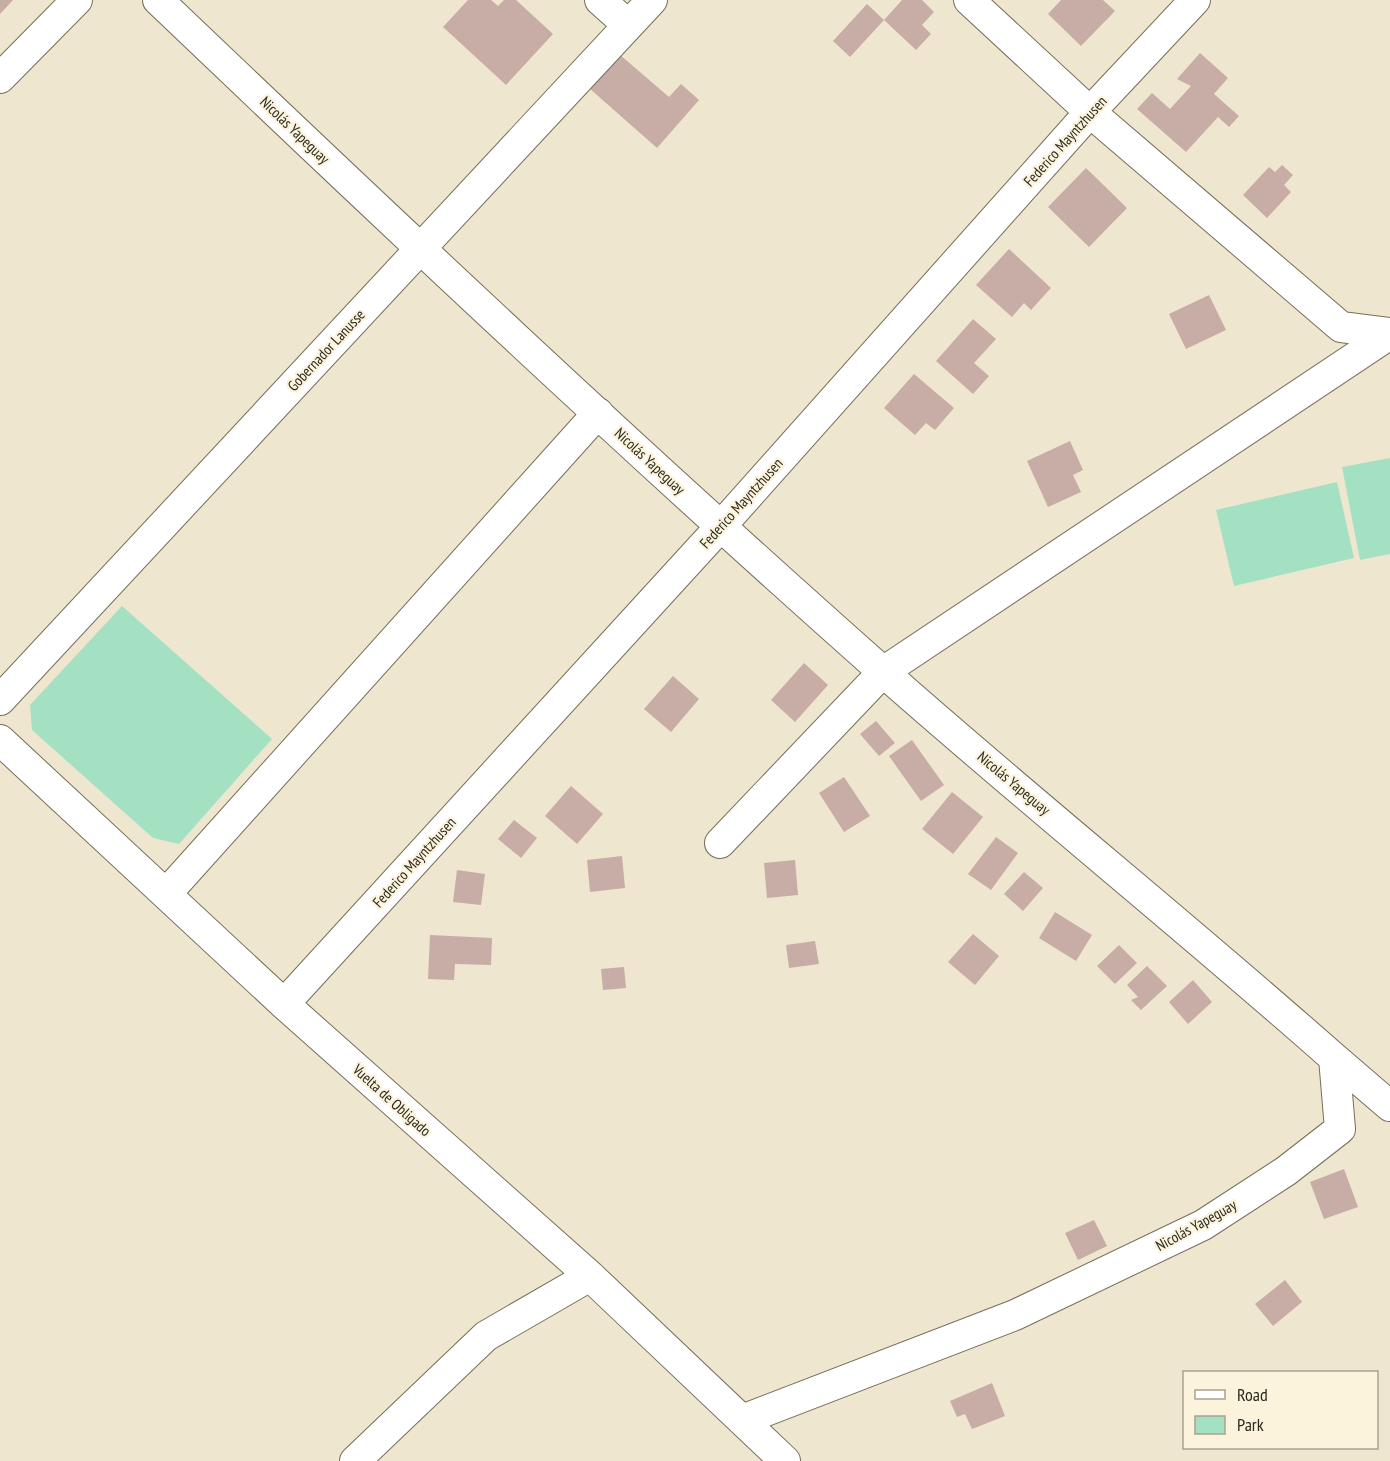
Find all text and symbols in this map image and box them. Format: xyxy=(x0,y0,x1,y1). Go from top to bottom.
street label: Nicolás Yapeguay xyxy=(256,92,334,168)
street label: Federico Mayntzhusen xyxy=(1019,92,1111,190)
street label: Gobernador Lanusse xyxy=(283,305,369,395)
street label: Nicolás Yapeguay xyxy=(611,424,689,499)
street label: Federico Mayntzhusen xyxy=(695,454,787,552)
street label: Nicolás Yapeguay xyxy=(974,747,1055,819)
street label: Federico Mayntzhusen xyxy=(368,813,460,911)
street label: Vuelta de Obligado xyxy=(348,1059,435,1140)
street label: Nicolás Yapeguay xyxy=(1152,1195,1240,1255)
legend xyxy=(1183,1371,1378,1449)
text: Road xyxy=(1237,1383,1268,1406)
text: Park xyxy=(1237,1413,1264,1436)

